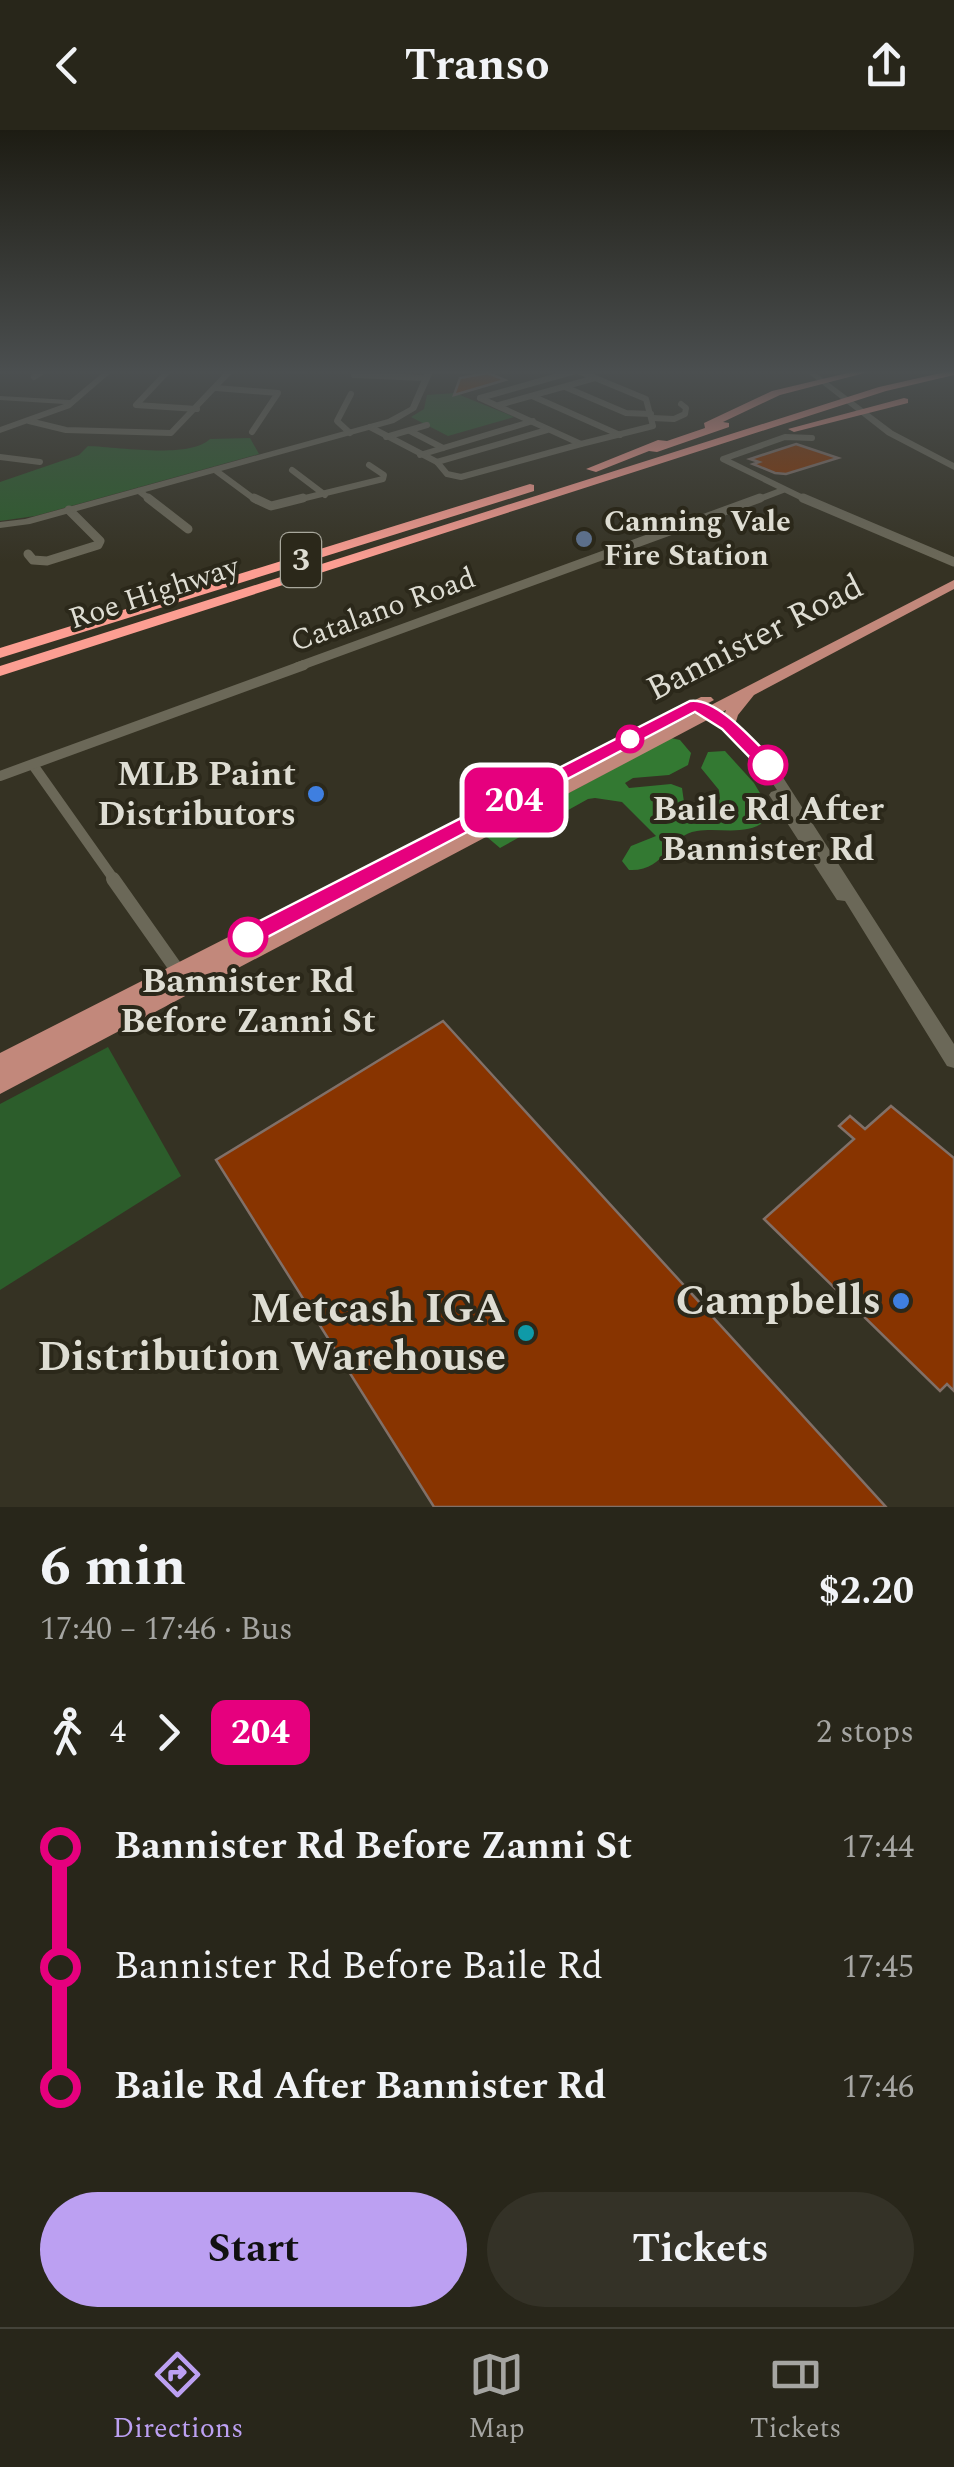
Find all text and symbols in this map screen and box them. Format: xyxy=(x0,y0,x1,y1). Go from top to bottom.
text: Transo xyxy=(404,31,550,100)
icon: back xyxy=(40,38,95,93)
icon: share xyxy=(859,38,914,93)
place label: Canning Vale Fire Station xyxy=(604,499,791,579)
marker: Canning Vale Fire Station xyxy=(573,528,595,550)
road number: 3 xyxy=(281,533,321,587)
street label: Roe Highway xyxy=(63,543,247,642)
street label: Catalano Road xyxy=(284,555,482,665)
street label: Bannister Road xyxy=(637,561,873,715)
unlabelled marker xyxy=(617,726,643,752)
marker: Baile Rd After Bannister Rd xyxy=(749,746,787,784)
place label: MLB Paint Distributors xyxy=(97,748,296,841)
line badge: 204 xyxy=(456,768,572,832)
text: 204 xyxy=(485,774,543,827)
marker: MLB Paint Distributors xyxy=(305,783,327,805)
place label: Baile Rd After Bannister Rd xyxy=(652,783,884,876)
marker: Bannister Rd Before Zanni St xyxy=(229,918,267,956)
place label: Bannister Rd Before Zanni St xyxy=(120,955,376,1048)
place label: Campbells xyxy=(675,1270,881,1333)
place label: Metcash IGA Distribution Warehouse xyxy=(37,1278,506,1389)
marker: Campbells xyxy=(890,1290,912,1312)
marker: Metcash IGA Distribution Warehouse xyxy=(515,1322,537,1344)
text: 6 min xyxy=(40,1526,186,1609)
text: $2.20 xyxy=(819,1563,914,1621)
text: 17:40 – 17:46 · Bus xyxy=(40,1605,293,1654)
icon: walk xyxy=(40,1705,95,1760)
icon: forward xyxy=(141,1705,196,1760)
text: 204 xyxy=(231,1706,290,1759)
text: 4 xyxy=(110,1708,126,1757)
text: 2 stops xyxy=(816,1708,914,1757)
text: Bannister Rd Before Zanni St xyxy=(114,1818,632,1876)
text: 17:44 xyxy=(842,1823,914,1872)
text: Bannister Rd Before Baile Rd xyxy=(114,1938,603,1996)
text: 17:45 xyxy=(842,1943,914,1992)
text: Baile Rd After Bannister Rd xyxy=(114,2058,606,2116)
text: 17:46 xyxy=(842,2063,914,2112)
button: Start xyxy=(40,2192,467,2307)
button: Tickets xyxy=(487,2192,914,2307)
tab: Directions xyxy=(113,2347,243,2450)
tab: Map xyxy=(468,2347,525,2450)
tab: Tickets xyxy=(750,2347,841,2450)

